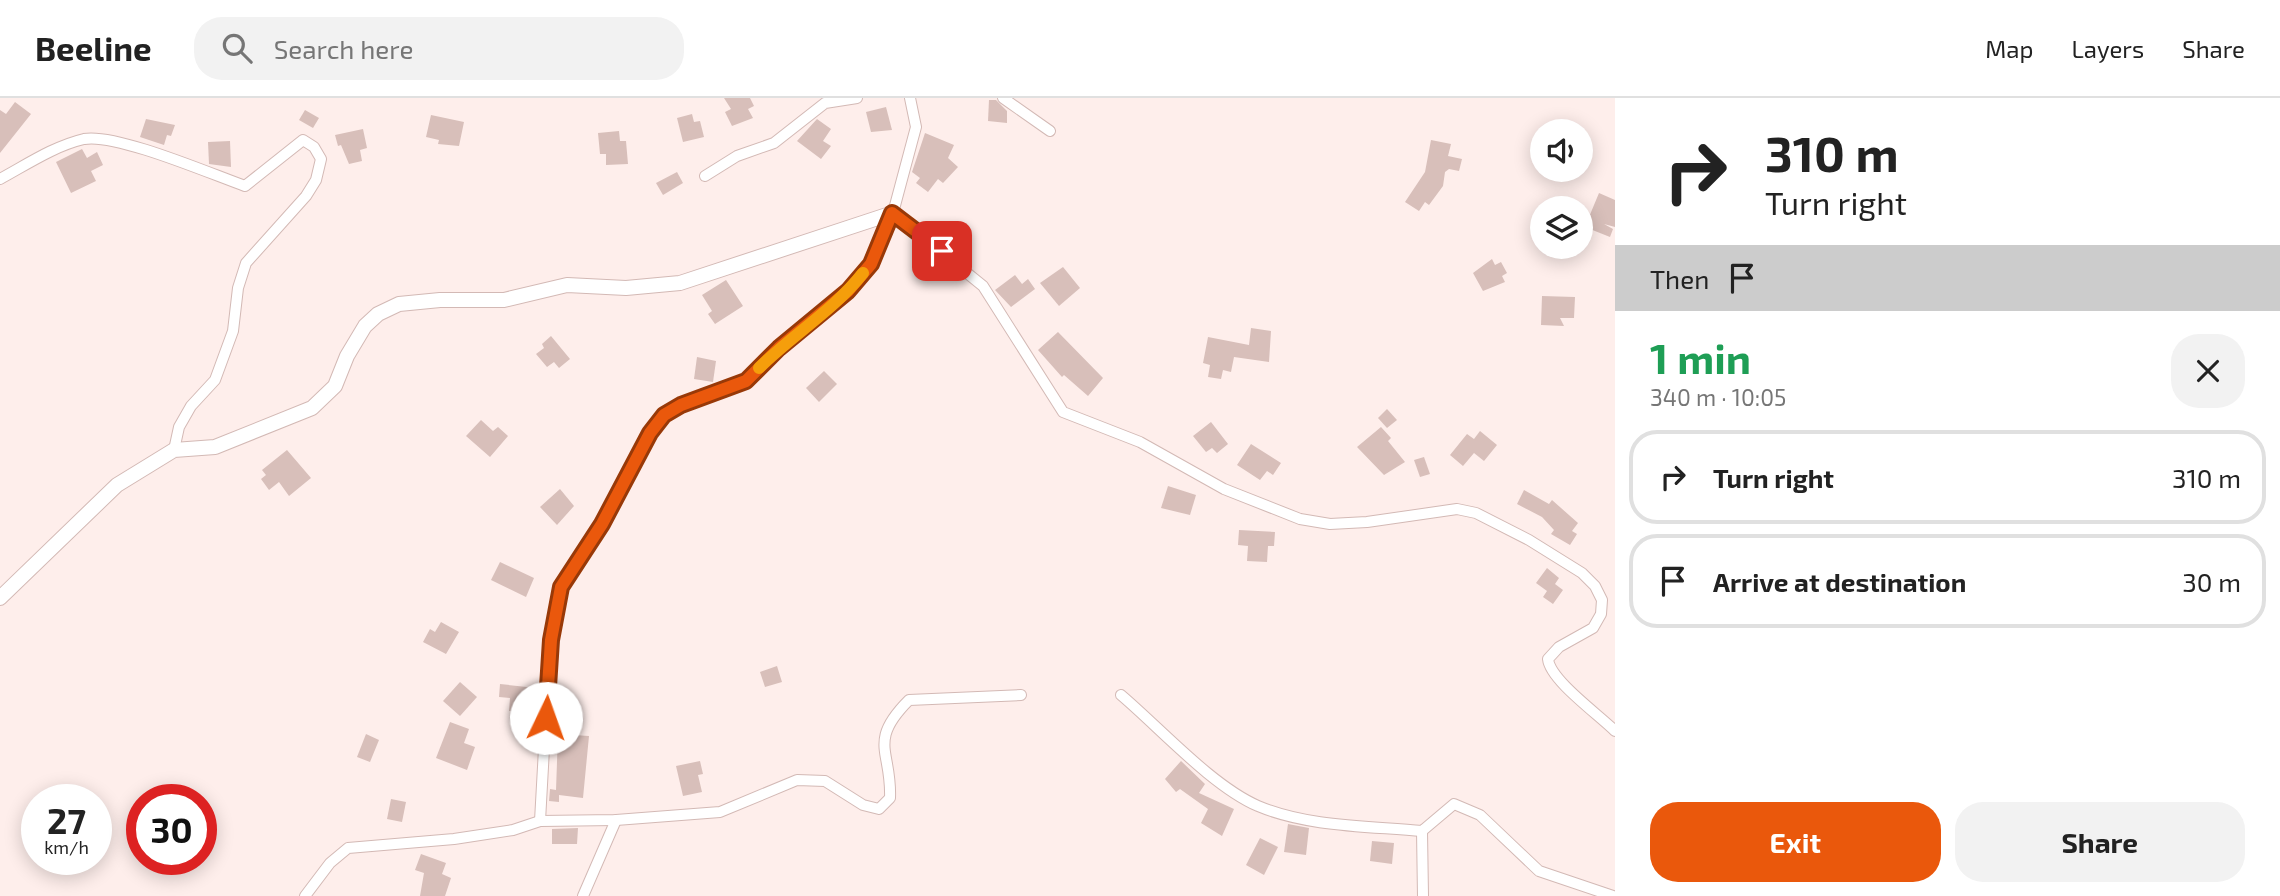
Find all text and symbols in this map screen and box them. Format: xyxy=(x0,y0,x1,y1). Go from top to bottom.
search box xyxy=(194,17,684,80)
text: Beeline xyxy=(35,28,152,68)
icon: search xyxy=(218,29,256,67)
text: Search here xyxy=(274,33,413,64)
text: Map xyxy=(1985,34,2033,63)
text: Layers xyxy=(2071,34,2144,63)
text: Share xyxy=(2182,34,2245,63)
map controls xyxy=(1530,119,1593,259)
button: sound xyxy=(1530,119,1593,182)
text: 310 m xyxy=(1765,123,1899,182)
icon: right xyxy=(1650,126,1741,217)
text: Turn right xyxy=(1765,183,1907,221)
button: layers xyxy=(1530,196,1593,259)
pin xyxy=(912,221,972,281)
icon: arrive xyxy=(923,232,961,270)
icon: arrive xyxy=(1723,259,1761,297)
text: Then xyxy=(1650,263,1709,294)
text: 1 min xyxy=(1650,332,1751,382)
button: close xyxy=(2171,334,2245,408)
text: 340 m · 10:05 xyxy=(1650,383,1786,411)
icon: right xyxy=(1654,458,1692,496)
text: Turn right xyxy=(1713,462,1834,493)
text: 310 m xyxy=(2172,462,2241,493)
icon: arrive xyxy=(1654,562,1692,600)
text: Arrive at destination xyxy=(1713,566,1966,597)
text: 30 m xyxy=(2182,566,2241,597)
position arrow xyxy=(509,681,583,755)
speed limit sign: 30 xyxy=(126,784,217,875)
text: 27 xyxy=(47,799,86,841)
button: Exit xyxy=(1650,802,1941,882)
button: Share xyxy=(1955,802,2245,882)
text: km/h xyxy=(44,836,89,858)

